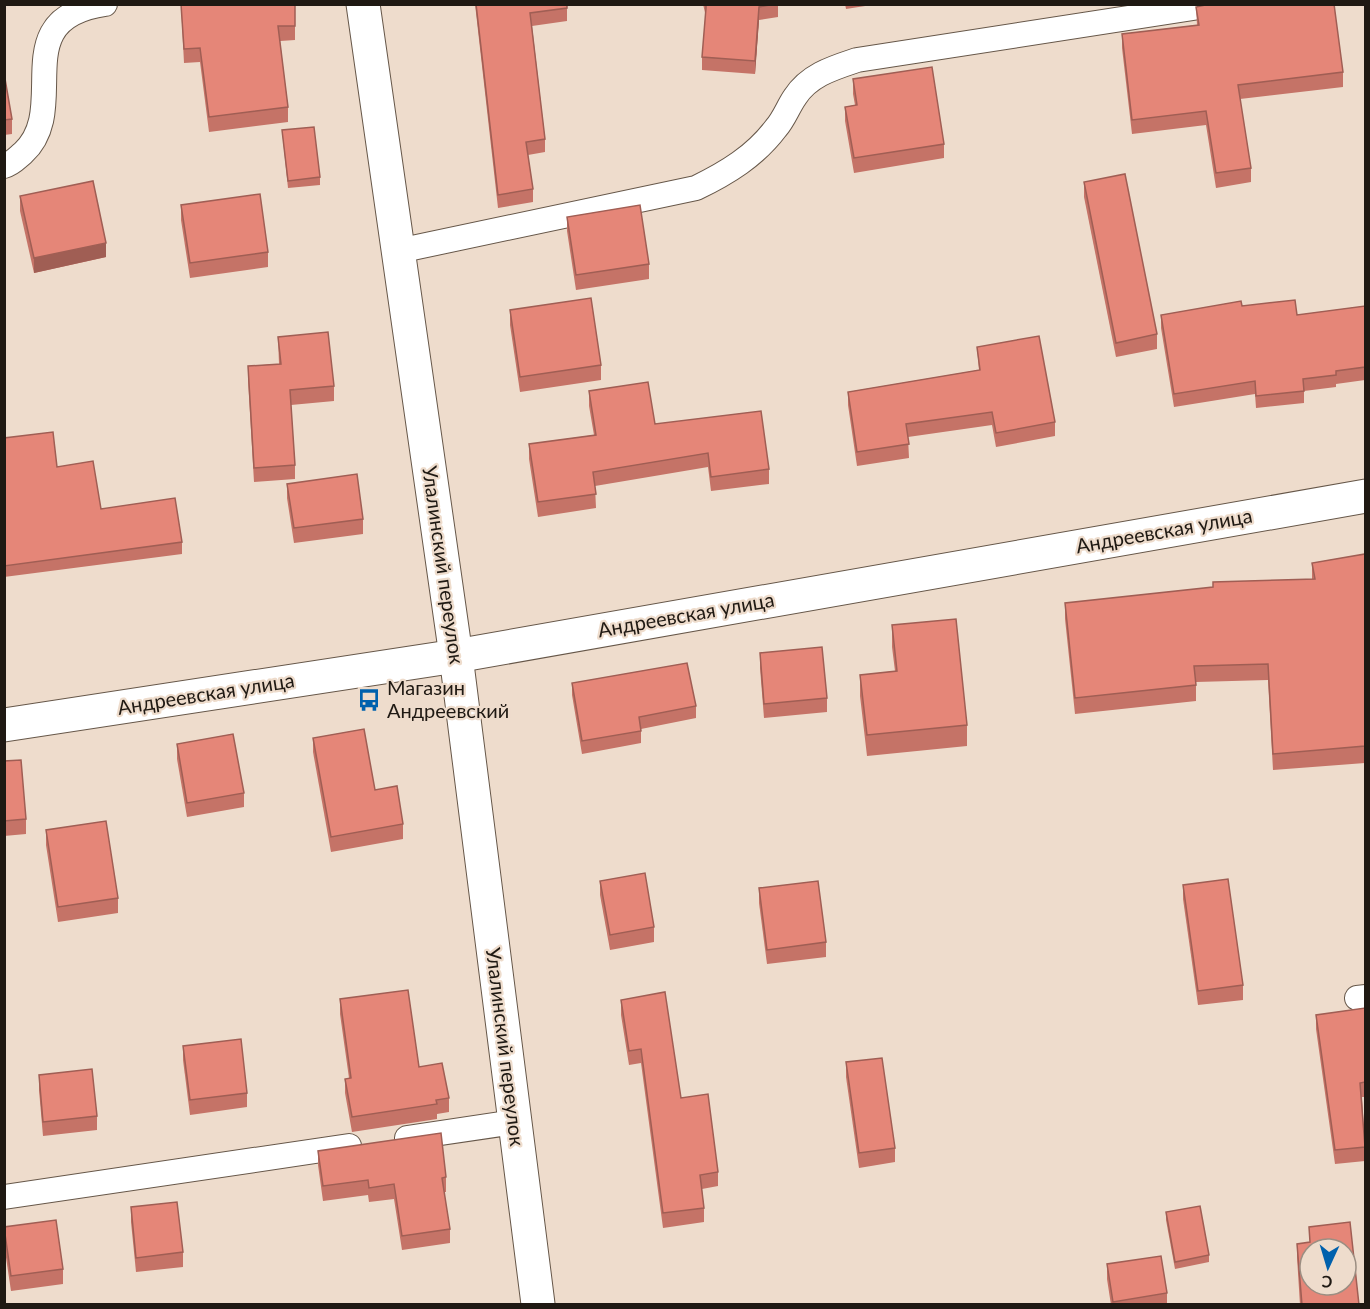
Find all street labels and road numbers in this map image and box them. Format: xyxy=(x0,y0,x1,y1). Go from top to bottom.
street label: Улалинский переулок xyxy=(418,464,470,666)
street label: Андреевская улица xyxy=(1074,503,1254,557)
street label: Андреевская улица xyxy=(596,587,776,641)
street label: Андреевская улица xyxy=(116,667,296,719)
street label: Улалинский переулок xyxy=(482,946,530,1148)

